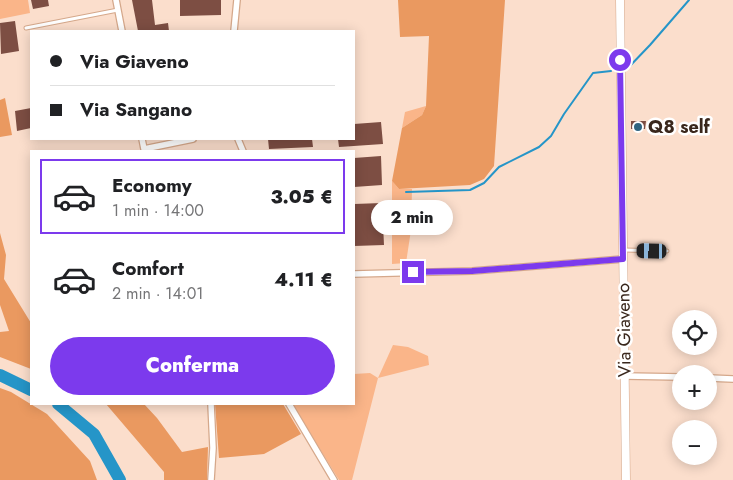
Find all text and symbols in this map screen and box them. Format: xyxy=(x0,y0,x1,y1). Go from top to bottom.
text: Via Giaveno xyxy=(80,48,189,75)
route start xyxy=(609,49,631,71)
text: Via Sangano xyxy=(80,96,192,123)
place label: Q8 self xyxy=(648,114,711,140)
marker: Q8 self xyxy=(632,121,644,133)
text: Economy xyxy=(112,172,192,199)
icon: car xyxy=(52,174,97,219)
text: 3.05 € xyxy=(271,183,333,210)
text: 1 min · 14:00 xyxy=(112,199,204,222)
callout: 2 min xyxy=(372,200,454,234)
text: 2 min xyxy=(391,206,433,229)
car xyxy=(636,243,667,259)
text: Comfort xyxy=(112,255,184,282)
icon: car xyxy=(52,257,97,302)
route end xyxy=(402,261,424,283)
text: 4.11 € xyxy=(274,266,333,293)
text: 2 min · 14:01 xyxy=(112,282,203,305)
street label: Via Giaveno xyxy=(610,283,638,377)
map controls xyxy=(672,310,717,465)
button: locate xyxy=(672,310,717,355)
button: Conferma xyxy=(50,337,335,395)
button: + xyxy=(672,365,717,410)
button: − xyxy=(672,420,717,465)

